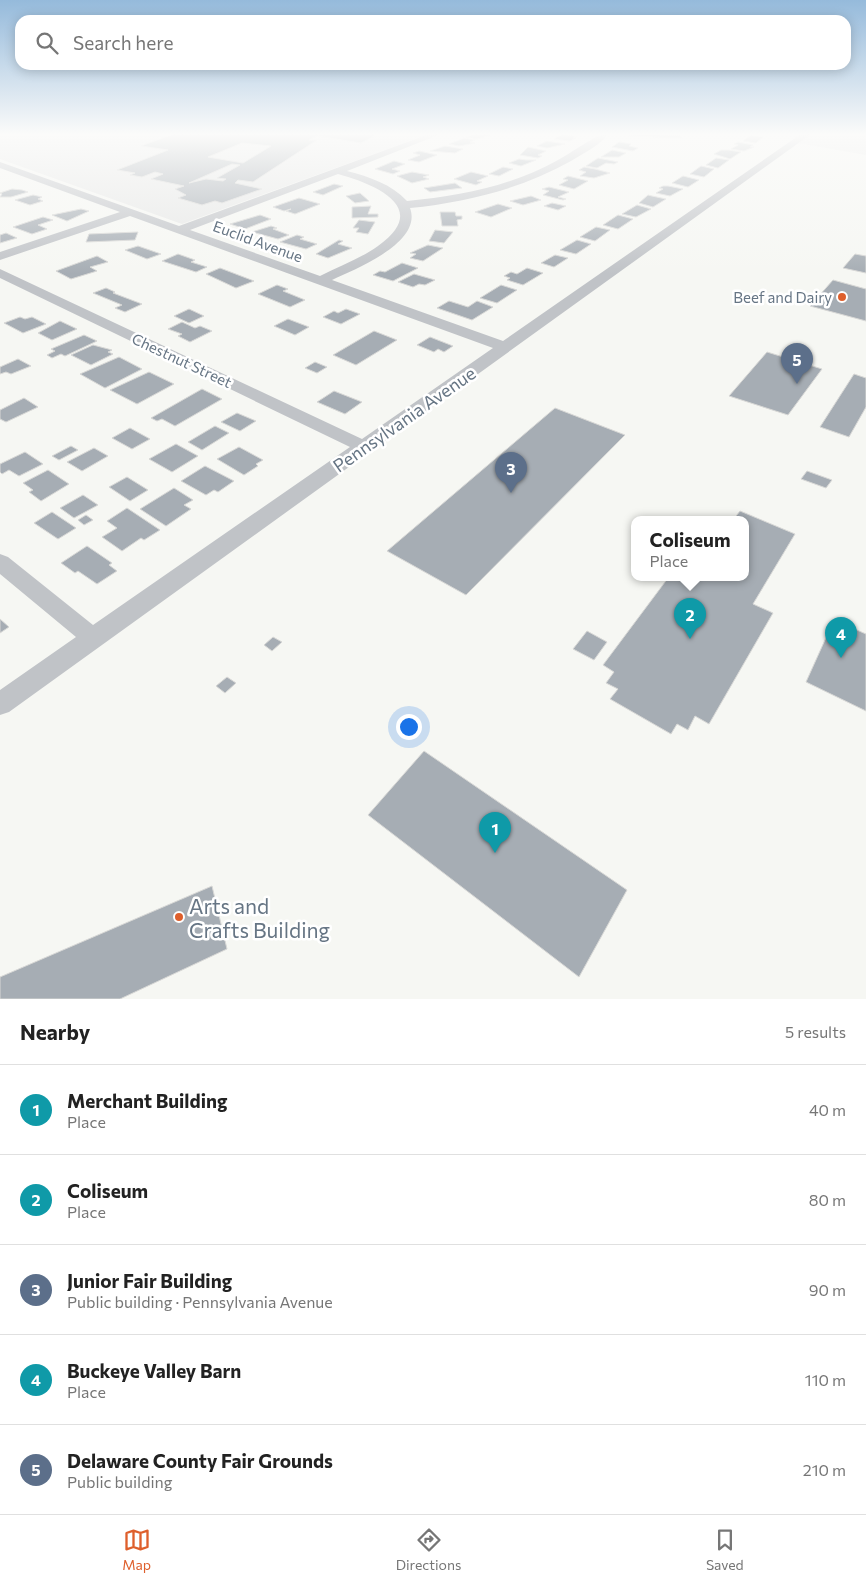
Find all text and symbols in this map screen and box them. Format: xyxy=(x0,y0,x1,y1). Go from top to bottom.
search box xyxy=(15,15,851,70)
icon: search xyxy=(33,29,61,57)
text: Search here xyxy=(73,31,173,54)
street label: Euclid Avenue xyxy=(211,216,305,266)
place label: Beef and Dairy xyxy=(733,288,832,306)
marker: Beef and Dairy xyxy=(836,291,848,303)
street label: Chestnut Street xyxy=(129,329,235,391)
pin: 5 xyxy=(781,343,813,384)
street label: Pennsylvania Avenue xyxy=(328,361,480,477)
pin: 3 xyxy=(495,452,527,493)
popup xyxy=(631,516,749,581)
text: Coliseum xyxy=(649,528,731,551)
text: Place xyxy=(649,551,688,570)
pin: 2 xyxy=(674,598,706,639)
pin: 4 xyxy=(825,617,857,658)
your location xyxy=(396,714,422,740)
pin: 1 xyxy=(479,812,511,853)
place label: Arts and Crafts Building xyxy=(189,893,330,942)
marker: Arts and Crafts Building xyxy=(173,911,185,923)
text: Nearby xyxy=(20,1019,90,1044)
text: 5 results xyxy=(785,1022,846,1041)
text: Merchant Building xyxy=(67,1089,227,1112)
text: 1 xyxy=(32,1100,40,1119)
text: 40 m xyxy=(809,1100,846,1119)
text: Place xyxy=(67,1112,106,1131)
text: Coliseum xyxy=(67,1179,148,1202)
text: 2 xyxy=(31,1190,41,1209)
text: 80 m xyxy=(809,1190,846,1209)
text: Place xyxy=(67,1202,106,1221)
text: Junior Fair Building xyxy=(67,1269,232,1292)
text: 3 xyxy=(31,1280,41,1299)
text: 90 m xyxy=(809,1280,846,1299)
text: Public building · Pennsylvania Avenue xyxy=(67,1292,333,1311)
text: Buckeye Valley Barn xyxy=(67,1359,241,1382)
text: 4 xyxy=(31,1370,41,1389)
text: 110 m xyxy=(805,1370,846,1389)
text: Place xyxy=(67,1382,106,1401)
text: Delaware County Fair Grounds xyxy=(67,1449,333,1472)
text: 5 xyxy=(31,1460,41,1479)
text: 210 m xyxy=(803,1460,846,1479)
text: Public building xyxy=(67,1472,172,1491)
tab: Map xyxy=(122,1526,151,1573)
tab: Directions xyxy=(396,1526,461,1573)
tab: Saved xyxy=(706,1526,744,1573)

